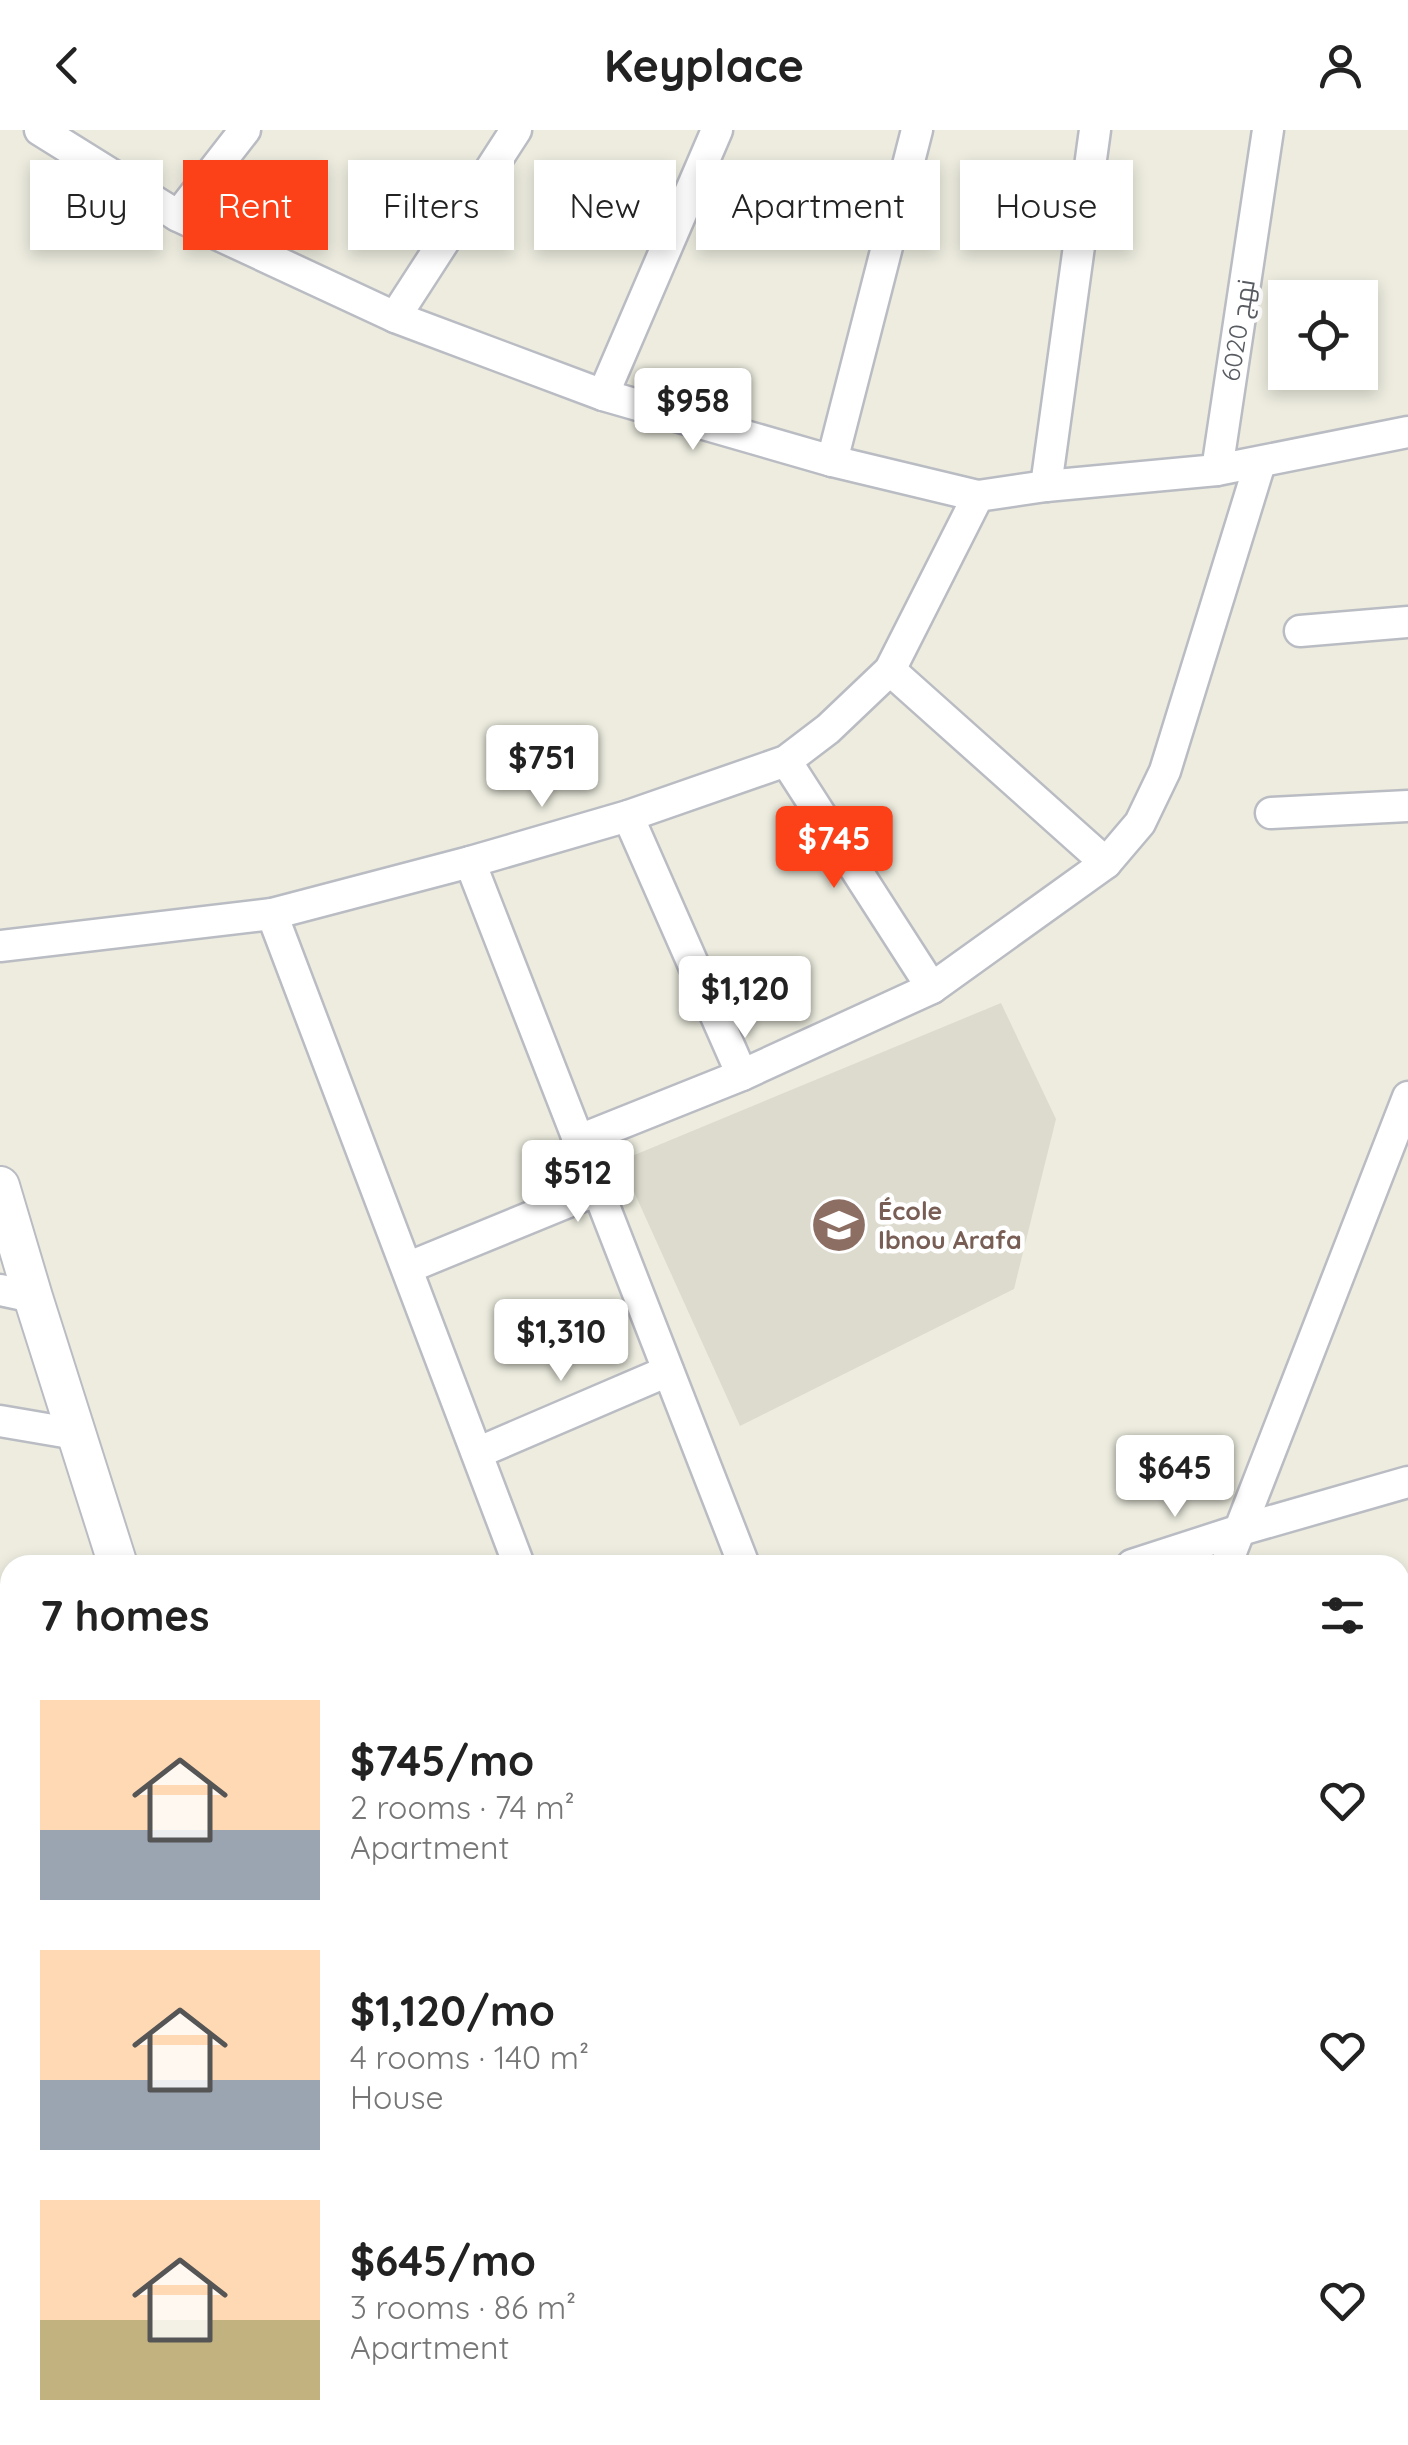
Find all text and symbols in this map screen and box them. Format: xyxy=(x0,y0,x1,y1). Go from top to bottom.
text: Keyplace xyxy=(604,37,804,93)
icon: back xyxy=(40,38,95,93)
icon: person xyxy=(1313,38,1368,93)
chip: Buy xyxy=(30,160,163,250)
chip: Rent xyxy=(183,160,328,250)
chip: Filters xyxy=(348,160,514,250)
chip: New xyxy=(534,160,676,250)
chip: Apartment xyxy=(696,160,940,250)
chip: House xyxy=(960,160,1133,250)
street label: نهج 6020 xyxy=(1214,277,1263,383)
map controls xyxy=(1268,280,1378,390)
button: locate xyxy=(1268,280,1378,390)
pin: $958 xyxy=(634,368,752,453)
text: $958 xyxy=(656,380,730,420)
pin: $751 xyxy=(483,725,601,810)
text: $751 xyxy=(508,737,576,777)
pin: $745 xyxy=(775,806,893,891)
text: $745 xyxy=(798,818,870,858)
pin: $1,120 xyxy=(664,956,826,1041)
text: $1,120 xyxy=(701,968,789,1008)
pin: $512 xyxy=(519,1140,637,1225)
text: $512 xyxy=(544,1152,612,1192)
school or university icon: École Ibnou Arafa xyxy=(809,1195,869,1255)
place label: École Ibnou Arafa xyxy=(878,1195,1022,1255)
pin: $1,310 xyxy=(480,1299,642,1384)
text: $1,310 xyxy=(516,1311,606,1351)
pin: $645 xyxy=(1116,1435,1234,1520)
text: $645 xyxy=(1138,1447,1212,1487)
icon: filters xyxy=(1315,1588,1370,1643)
text: 7 homes xyxy=(40,1589,209,1642)
text: $745/mo xyxy=(350,1734,534,1787)
icon: home xyxy=(120,1740,240,1860)
icon: heart xyxy=(1315,1773,1370,1828)
text: 2 rooms · 74 m² xyxy=(350,1787,575,1827)
text: Apartment xyxy=(350,1827,509,1867)
text: $1,120/mo xyxy=(350,1984,555,2037)
icon: home xyxy=(120,1990,240,2110)
icon: heart xyxy=(1315,2023,1370,2078)
text: 4 rooms · 140 m² xyxy=(350,2037,589,2077)
text: House xyxy=(350,2077,444,2117)
text: $645/mo xyxy=(350,2234,536,2287)
icon: home xyxy=(120,2240,240,2360)
icon: heart xyxy=(1315,2273,1370,2328)
text: 3 rooms · 86 m² xyxy=(350,2287,576,2327)
text: Apartment xyxy=(350,2327,509,2367)

